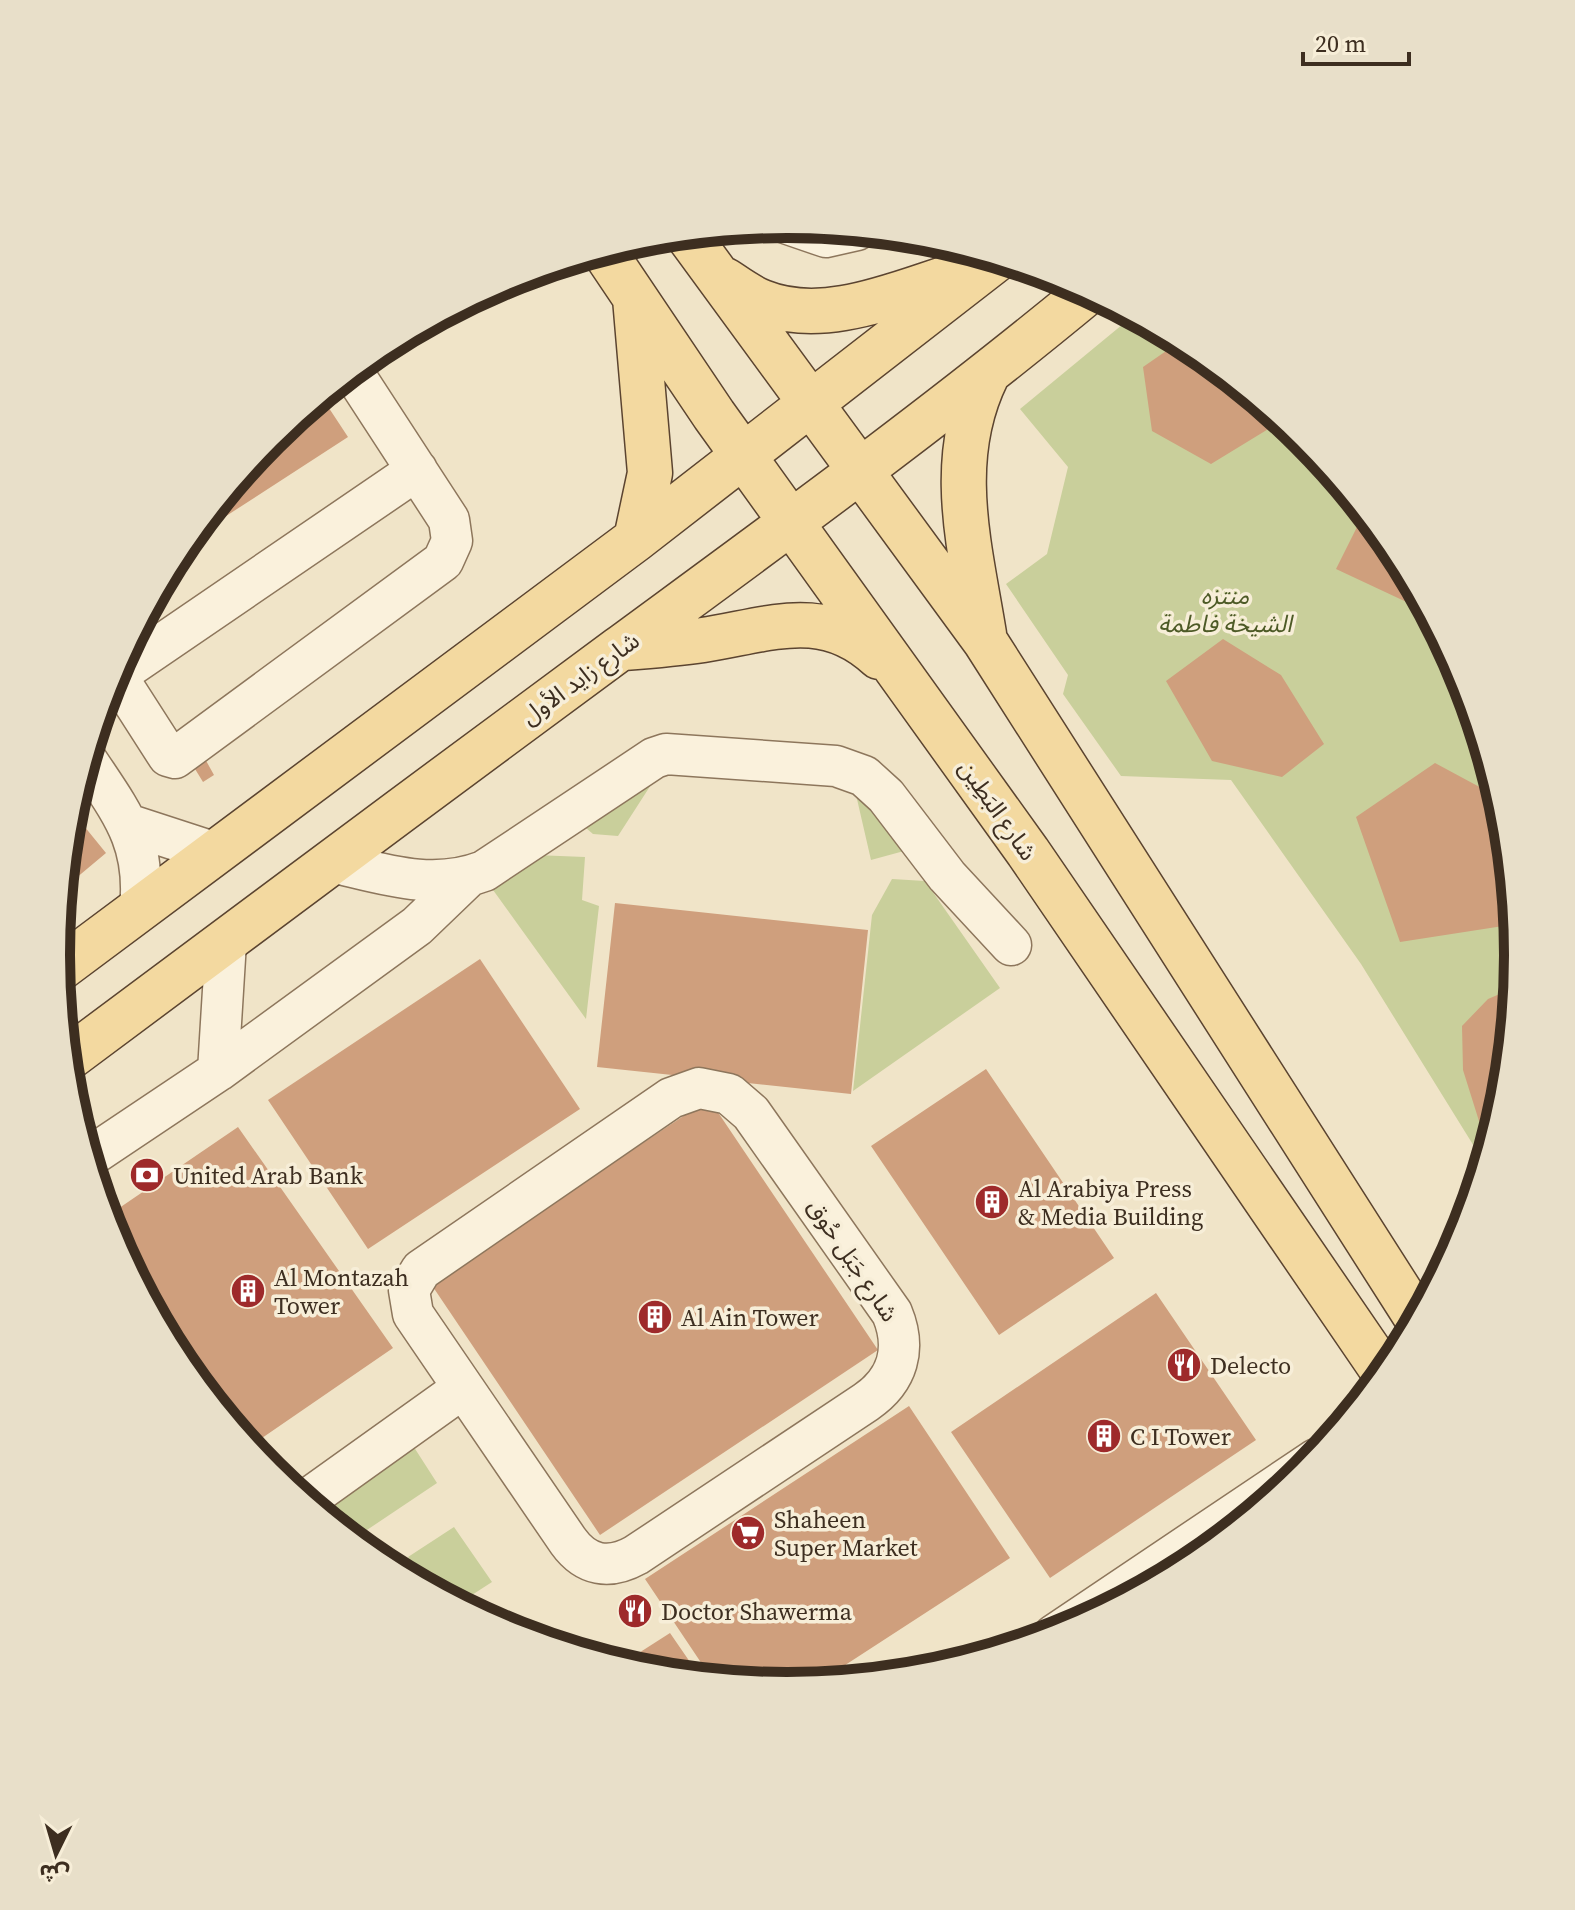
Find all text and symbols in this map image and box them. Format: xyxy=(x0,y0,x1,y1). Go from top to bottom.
scale bar xyxy=(1303,16,1409,66)
text: 20 m xyxy=(1315,27,1366,60)
park label: منتزه الشيخة فاطمة xyxy=(1158,579,1294,640)
street label: شارع زايد الأول xyxy=(514,624,646,733)
street label: شارع البَطِين xyxy=(950,753,1045,868)
bank icon: United Arab Bank xyxy=(128,1156,166,1194)
place label: United Arab Bank xyxy=(173,1159,364,1192)
place label: Al Arabiya Press & Media Building xyxy=(1018,1172,1204,1233)
building icon: Al Arabiya Press & Media Building xyxy=(973,1183,1011,1221)
street label: شارع جَبَل حُوق xyxy=(799,1192,906,1329)
place label: Al Montazah Tower xyxy=(274,1261,409,1322)
building icon: Al Montazah Tower xyxy=(229,1272,267,1310)
building icon: Al Ain Tower xyxy=(636,1298,674,1336)
place label: Al Ain Tower xyxy=(681,1301,819,1334)
restaurant icon: Delecto xyxy=(1165,1346,1203,1384)
place label: Delecto xyxy=(1210,1349,1291,1382)
building icon: C I Tower xyxy=(1085,1417,1123,1455)
place label: C I Tower xyxy=(1130,1420,1231,1453)
place label: Shaheen Super Market xyxy=(774,1503,918,1564)
supermarket icon: Shaheen Super Market xyxy=(729,1514,767,1552)
restaurant icon: Doctor Shawerma xyxy=(616,1592,654,1630)
place label: Doctor Shawerma xyxy=(661,1595,853,1628)
north arrow xyxy=(16,1814,96,1894)
text: ش xyxy=(38,1858,71,1890)

